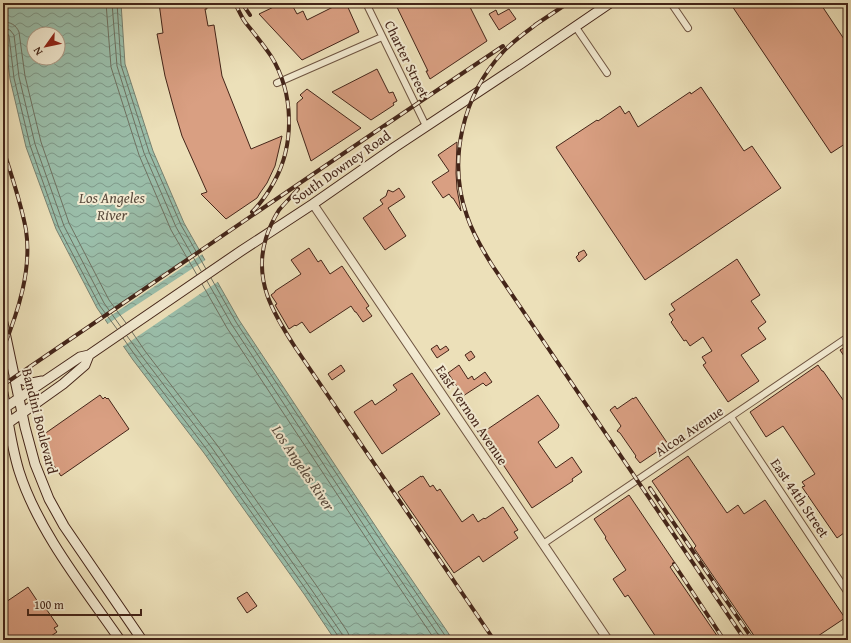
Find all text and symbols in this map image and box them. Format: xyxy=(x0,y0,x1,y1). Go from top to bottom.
street label: Charter Street xyxy=(380,17,434,101)
north arrow xyxy=(26,26,66,66)
text: N xyxy=(29,43,46,59)
street label: South Downey Road xyxy=(288,125,395,209)
water label: Los Angeles River xyxy=(78,187,146,225)
street label: East Vernon Avenue xyxy=(431,361,513,469)
street label: Bandini Boulevard xyxy=(17,366,63,476)
street label: Alcoa Avenue xyxy=(651,401,727,461)
water label: Los Angeles River xyxy=(266,420,340,515)
street label: East 44th Street xyxy=(766,454,834,542)
scale bar xyxy=(28,591,141,617)
text: 100 m xyxy=(34,596,64,613)

